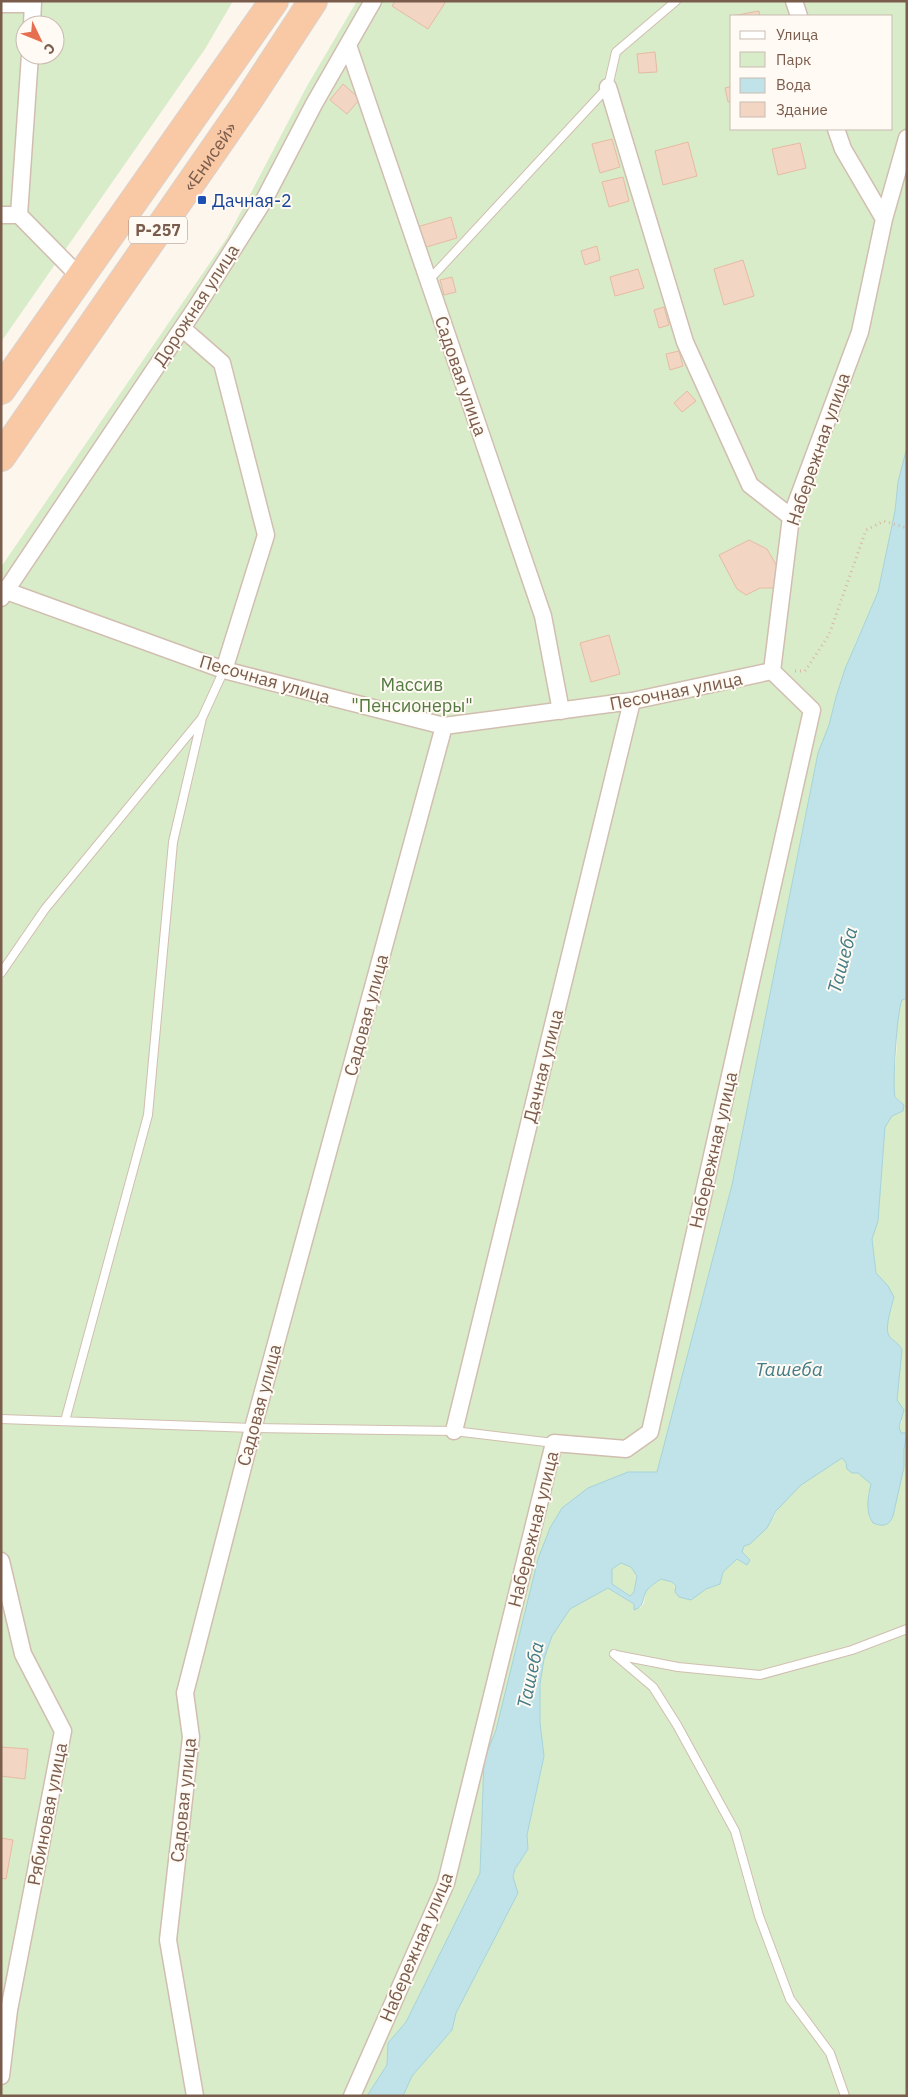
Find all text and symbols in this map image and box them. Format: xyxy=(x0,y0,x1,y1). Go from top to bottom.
north arrow xyxy=(15,15,65,65)
legend xyxy=(730,15,893,130)
text: Улица xyxy=(776,25,818,44)
text: С xyxy=(40,39,59,58)
text: Парк xyxy=(776,50,811,69)
text: Вода xyxy=(776,75,811,94)
text: Здание xyxy=(776,100,828,119)
street label: «Енисей» xyxy=(177,117,242,195)
place label: Дачная-2 xyxy=(212,189,292,212)
marker: Дачная-2 xyxy=(196,194,208,206)
road number: Р-257 xyxy=(129,216,187,244)
street label: Дорожная улица xyxy=(148,239,244,370)
street label: Садовая улица xyxy=(430,313,492,439)
street label: Набережная улица xyxy=(781,369,855,529)
street label: Песочная улица xyxy=(197,649,333,709)
street label: Песочная улица xyxy=(608,667,745,715)
park label: Массив "Пенсионеры" xyxy=(351,673,473,717)
water label: Ташеба xyxy=(822,924,862,996)
street label: Садовая улица xyxy=(339,951,393,1079)
street label: Дачная улица xyxy=(518,1007,568,1125)
street label: Набережная улица xyxy=(684,1069,742,1231)
street label: Садовая улица xyxy=(232,1341,286,1469)
water label: Ташеба xyxy=(755,1357,823,1381)
street label: Набережная улица xyxy=(502,1448,564,1610)
water label: Ташеба xyxy=(511,1639,549,1711)
street label: Садовая улица xyxy=(165,1736,201,1864)
street label: Рябиновая улица xyxy=(22,1740,72,1887)
street label: Набережная улица xyxy=(374,1868,458,2025)

